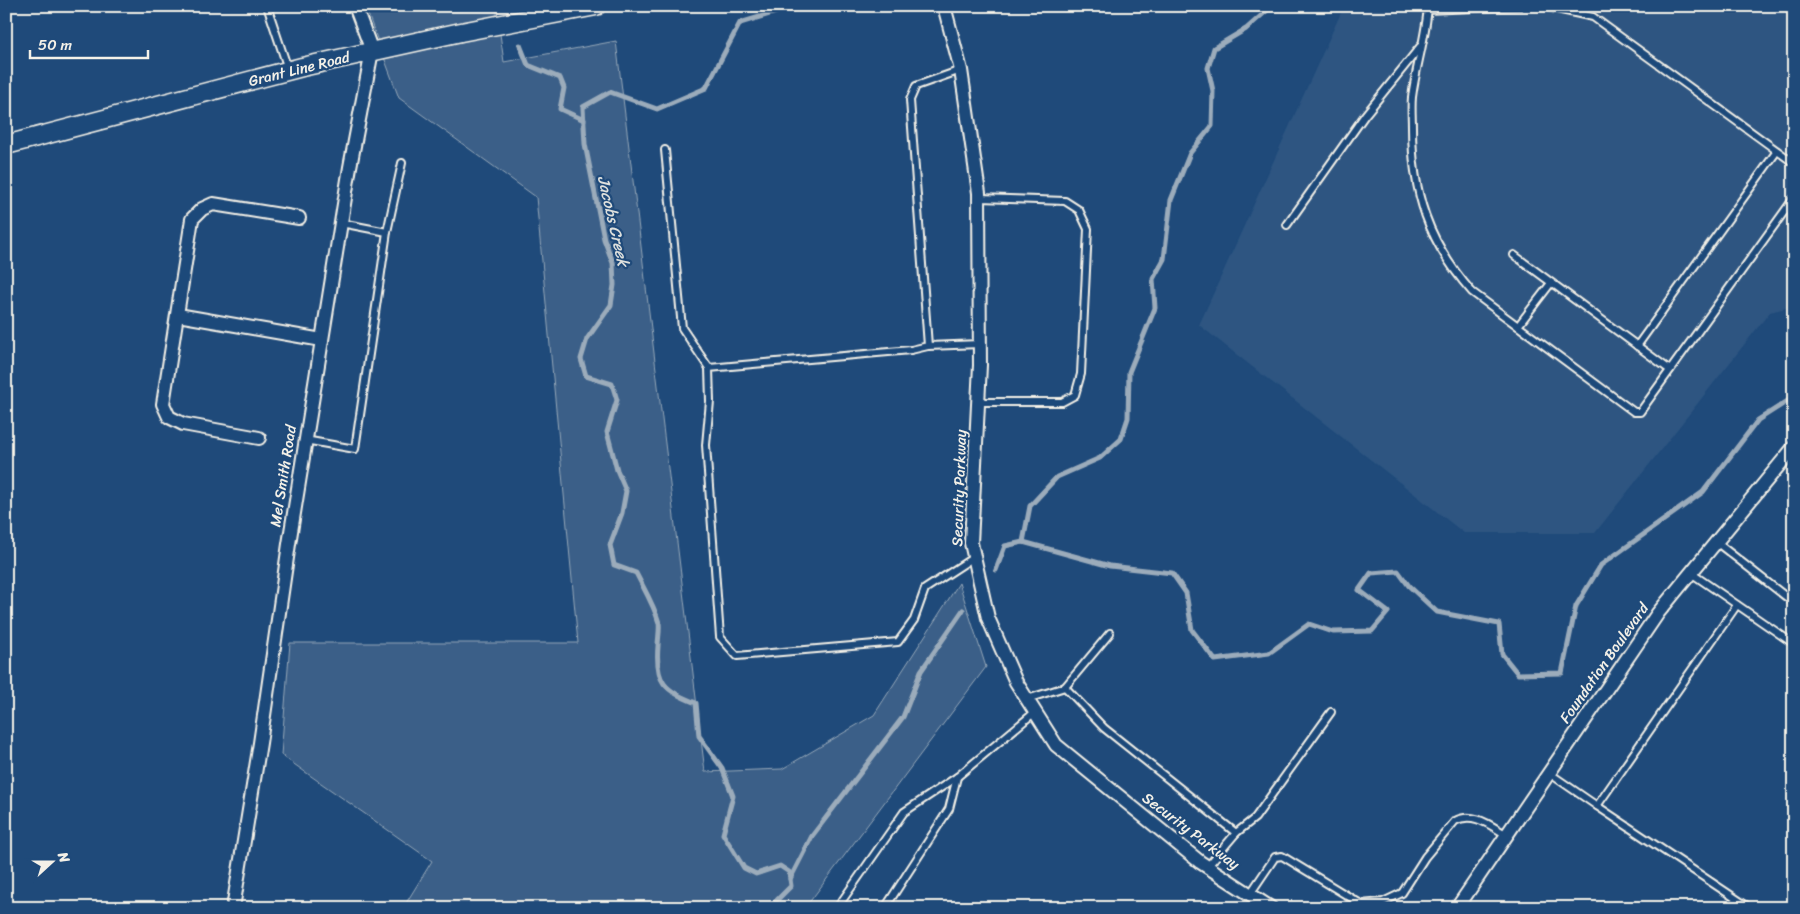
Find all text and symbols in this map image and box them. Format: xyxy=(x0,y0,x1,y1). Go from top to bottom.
scale bar xyxy=(30,28,148,60)
text: 50 m xyxy=(38,32,73,58)
street label: Grant Line Road xyxy=(246,44,353,94)
water label: Jacobs Creek xyxy=(589,173,639,272)
street label: Mel Smith Road xyxy=(262,422,304,529)
street label: Security Parkway xyxy=(944,429,974,547)
street label: Foundation Boulevard xyxy=(1552,596,1656,729)
street label: Security Parkway xyxy=(1136,785,1246,877)
north arrow xyxy=(28,836,78,886)
text: N xyxy=(50,848,77,867)

